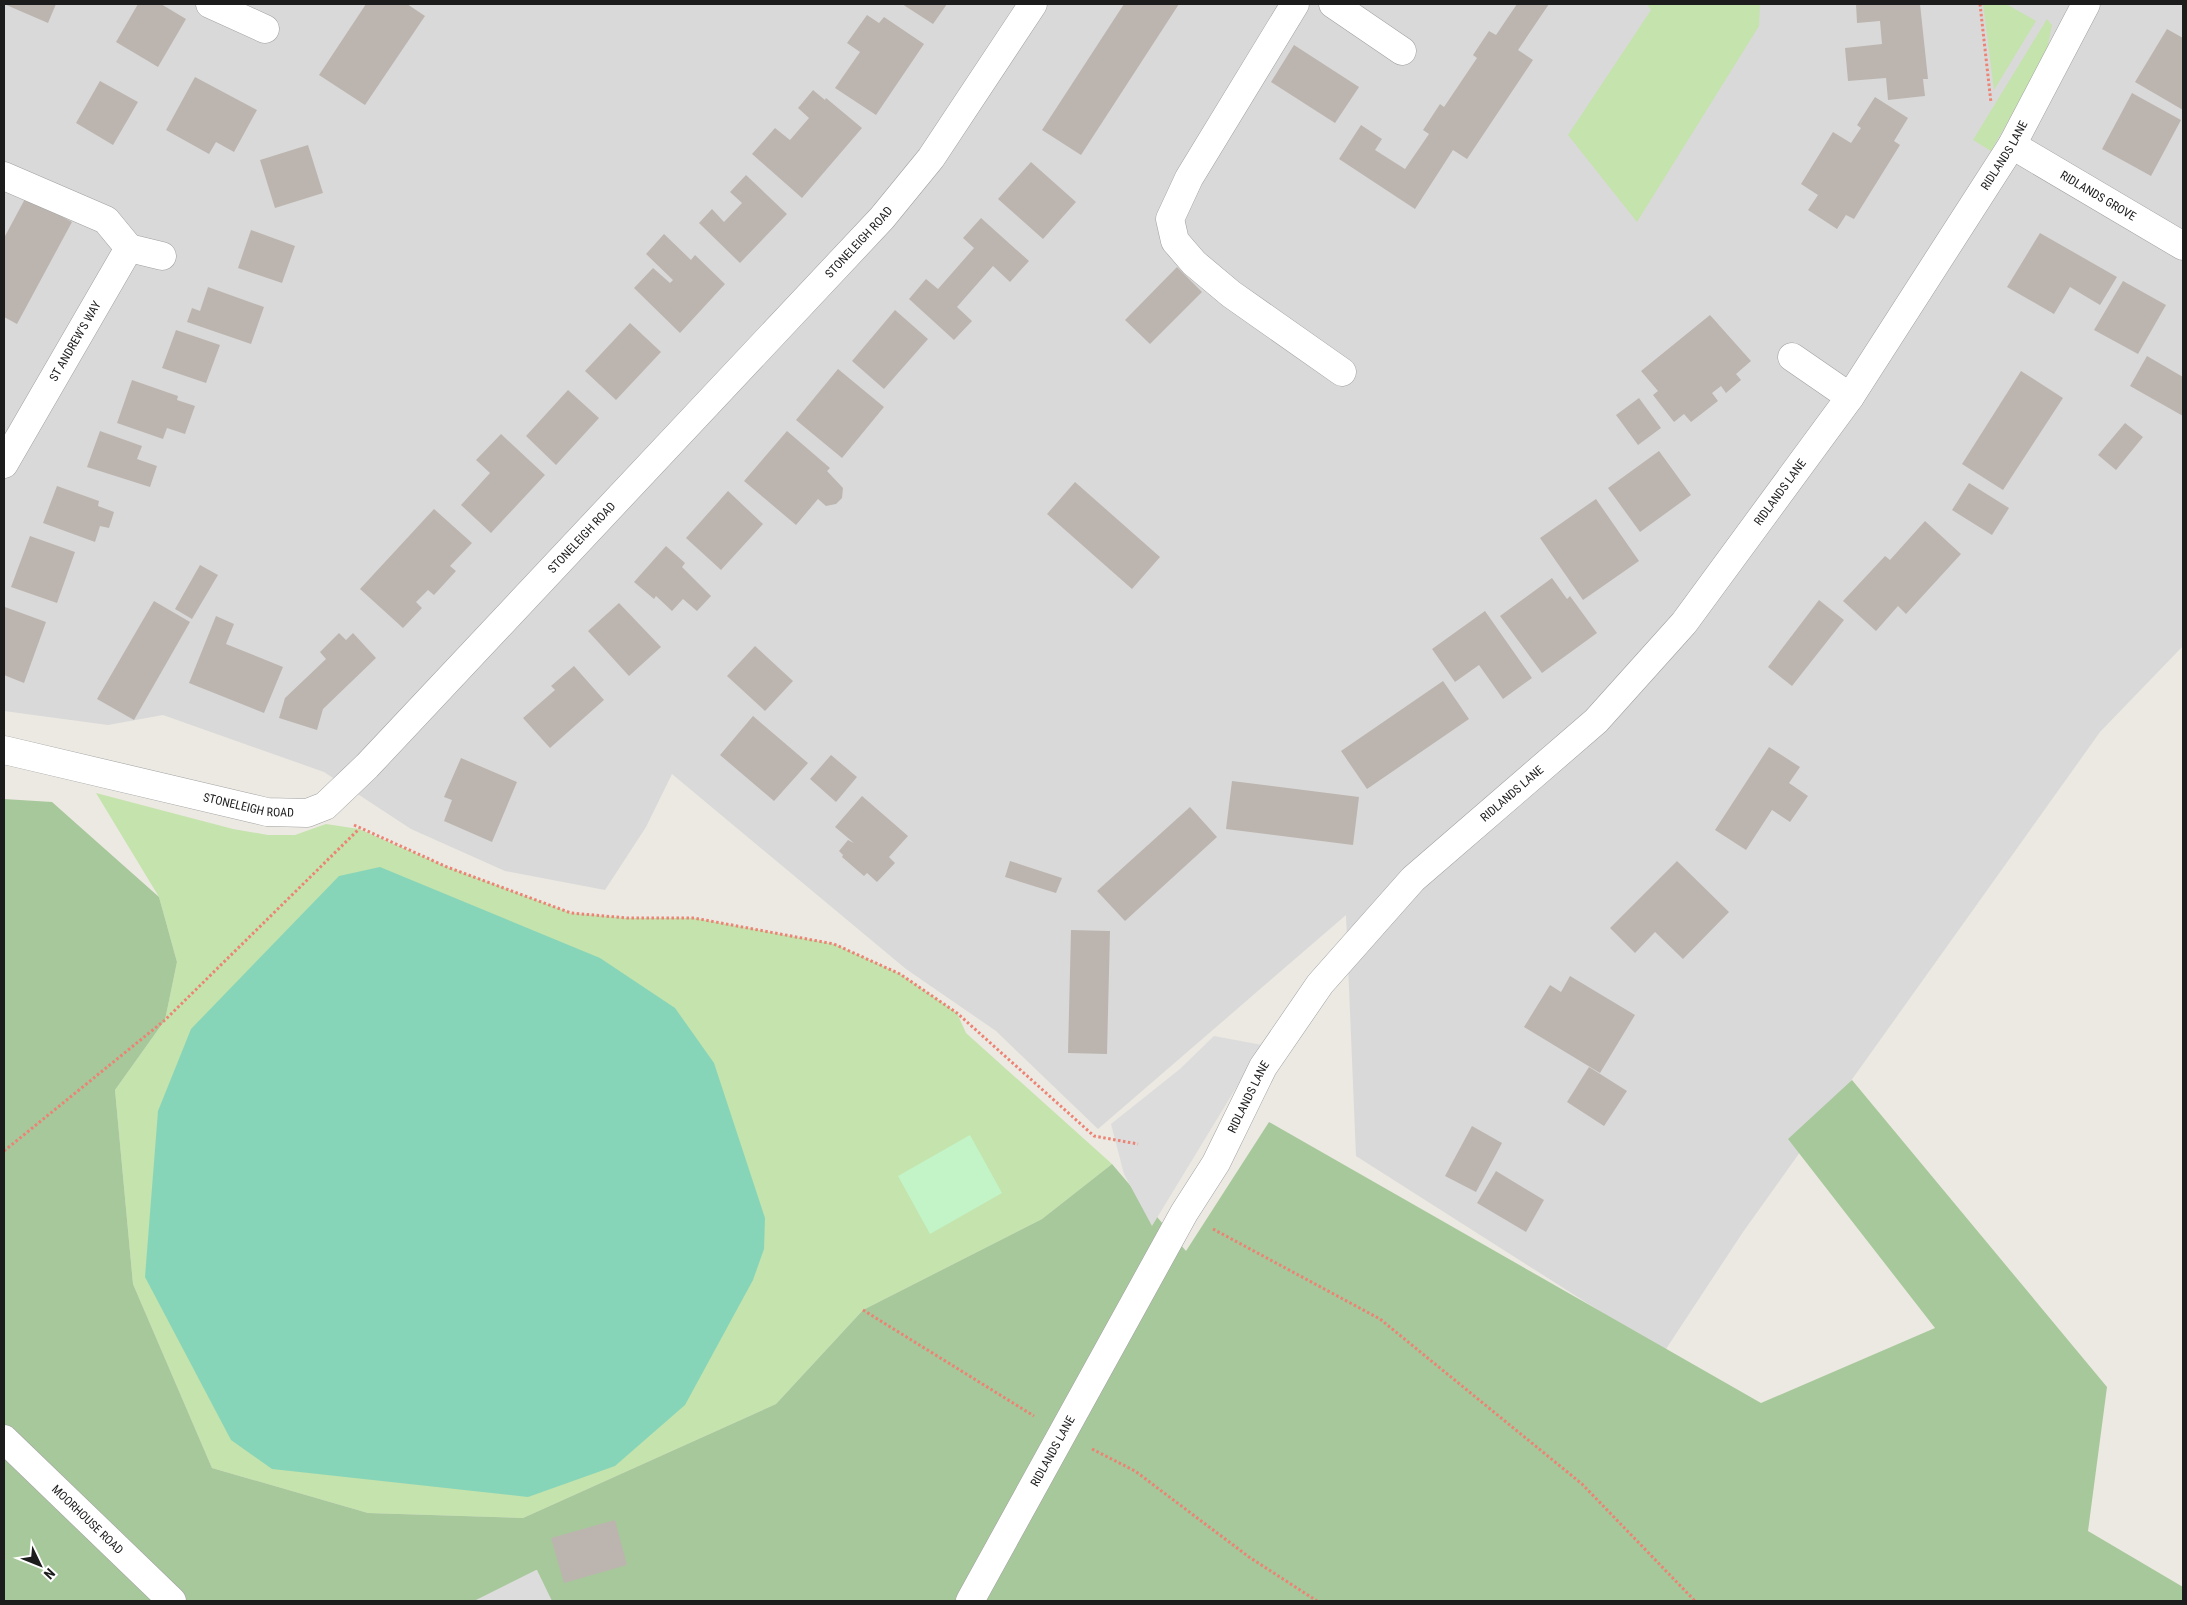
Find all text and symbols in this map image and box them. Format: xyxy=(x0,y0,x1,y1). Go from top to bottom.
street label: RIDLANDS LANE xyxy=(1978,118,2030,193)
street label: RIDLANDS GROVE xyxy=(2058,168,2139,224)
street label: STONELEIGH ROAD xyxy=(822,204,895,281)
street label: ST ANDREW'S WAY xyxy=(46,298,104,384)
street label: RIDLANDS LANE xyxy=(1751,456,1809,528)
street label: STONELEIGH ROAD xyxy=(545,499,618,576)
street label: RIDLANDS LANE xyxy=(1478,763,1546,825)
street label: STONELEIGH ROAD xyxy=(202,790,294,820)
street label: RIDLANDS LANE xyxy=(1225,1058,1272,1135)
street label: RIDLANDS LANE xyxy=(1028,1414,1078,1489)
street label: MOORHOUSE ROAD xyxy=(49,1482,126,1557)
north arrow xyxy=(15,1540,65,1590)
text: N xyxy=(41,1565,58,1582)

